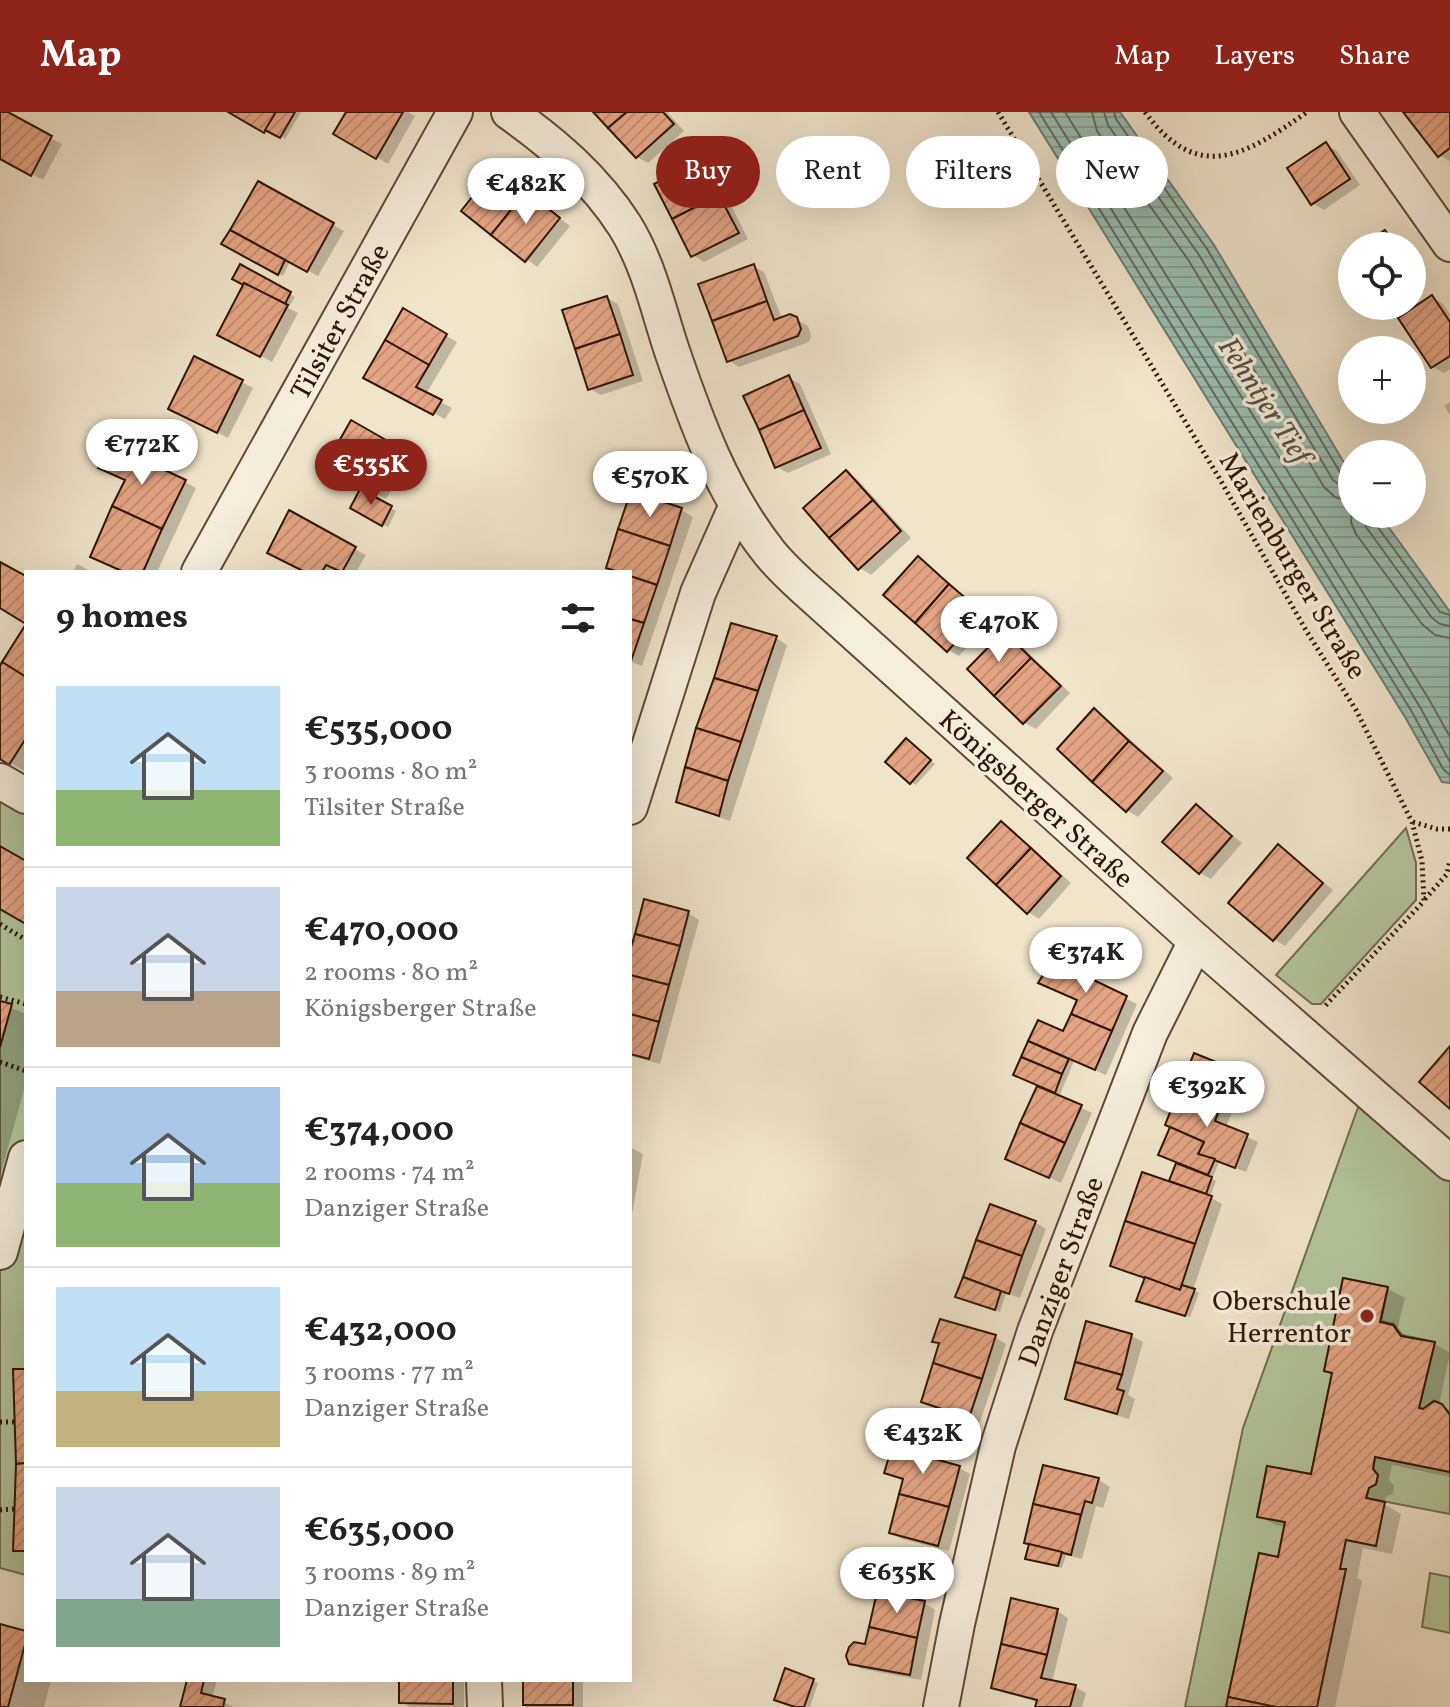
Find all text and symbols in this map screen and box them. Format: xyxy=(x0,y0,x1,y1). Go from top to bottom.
text: Map xyxy=(40,30,121,83)
text: Map xyxy=(1114,37,1170,76)
text: Layers xyxy=(1214,37,1295,76)
text: Share xyxy=(1339,37,1410,76)
chip: Buy xyxy=(656,136,760,208)
chip: Rent xyxy=(776,136,890,208)
chip: Filters xyxy=(906,136,1040,208)
chip: New xyxy=(1056,136,1168,208)
pin: €482K xyxy=(470,158,582,226)
text: €482K xyxy=(486,166,566,202)
map controls xyxy=(1338,232,1426,528)
button: locate xyxy=(1338,232,1426,320)
street label: Tilsiter Straße xyxy=(282,237,400,407)
water label: Fehntjer Tief xyxy=(1207,329,1323,477)
button: + xyxy=(1338,336,1426,424)
pin: €772K xyxy=(86,419,198,487)
text: €772K xyxy=(104,427,180,463)
pin: €535K xyxy=(315,439,427,507)
button: − xyxy=(1338,440,1426,528)
street label: Marienburger Straße xyxy=(1208,445,1375,687)
text: €535K xyxy=(333,447,409,483)
pin: €570K xyxy=(594,451,706,519)
text: €570K xyxy=(611,459,689,495)
text: 9 homes xyxy=(56,595,188,642)
icon: filters xyxy=(556,596,600,640)
pin: €470K xyxy=(943,596,1055,664)
text: €470K xyxy=(958,604,1040,640)
street label: Königsberger Straße xyxy=(929,702,1141,898)
text: €535,000 xyxy=(304,707,452,754)
icon: home xyxy=(120,718,216,814)
text: 3 rooms · 80 m² xyxy=(304,754,477,790)
text: Tilsiter Straße xyxy=(304,790,465,826)
text: €470,000 xyxy=(304,908,459,955)
icon: home xyxy=(120,919,216,1015)
pin: €374K xyxy=(1030,927,1142,995)
text: €374K xyxy=(1047,935,1125,971)
text: 2 rooms · 80 m² xyxy=(304,955,478,991)
text: Königsberger Straße xyxy=(304,991,537,1027)
pin: €392K xyxy=(1151,1061,1263,1129)
text: €392K xyxy=(1168,1069,1246,1105)
text: €374,000 xyxy=(304,1108,454,1155)
icon: home xyxy=(120,1119,216,1215)
text: 2 rooms · 74 m² xyxy=(304,1155,475,1191)
street label: Danziger Straße xyxy=(1010,1171,1115,1372)
text: Danziger Straße xyxy=(304,1191,489,1227)
place label: Oberschule Herrentor xyxy=(1212,1283,1351,1354)
marker: Oberschule Herrentor xyxy=(1358,1307,1376,1325)
text: €432,000 xyxy=(304,1308,457,1355)
icon: home xyxy=(120,1319,216,1415)
text: 3 rooms · 77 m² xyxy=(304,1355,474,1391)
text: Danziger Straße xyxy=(304,1391,489,1427)
pin: €432K xyxy=(867,1408,979,1476)
text: €432K xyxy=(883,1416,963,1452)
text: €635,000 xyxy=(304,1508,455,1555)
icon: home xyxy=(120,1519,216,1615)
pin: €635K xyxy=(841,1547,953,1615)
text: 3 rooms · 89 m² xyxy=(304,1555,475,1591)
text: €635K xyxy=(858,1555,936,1591)
text: Danziger Straße xyxy=(304,1591,489,1627)

